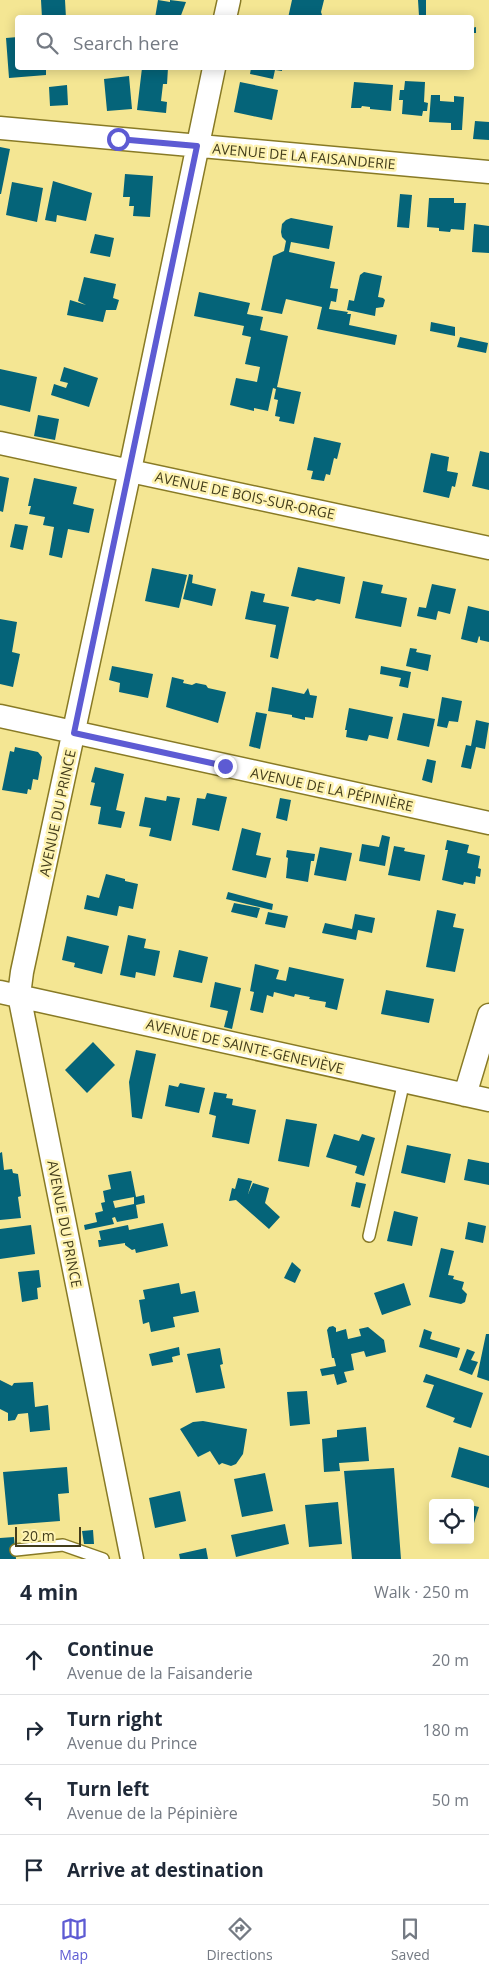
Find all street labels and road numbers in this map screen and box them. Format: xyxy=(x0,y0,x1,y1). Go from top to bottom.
street label: AVENUE DE LA FAISANDERIE xyxy=(212,139,396,173)
street label: AVENUE DE BOIS-SUR-ORGE xyxy=(153,467,337,523)
street label: AVENUE DU PRINCE xyxy=(34,748,80,878)
street label: AVENUE DE LA PÉPINIÈRE xyxy=(249,762,415,816)
street label: AVENUE DE SAINTE-GENEVIÈVE xyxy=(144,1014,346,1078)
street label: AVENUE DU PRINCE xyxy=(43,1159,87,1289)

